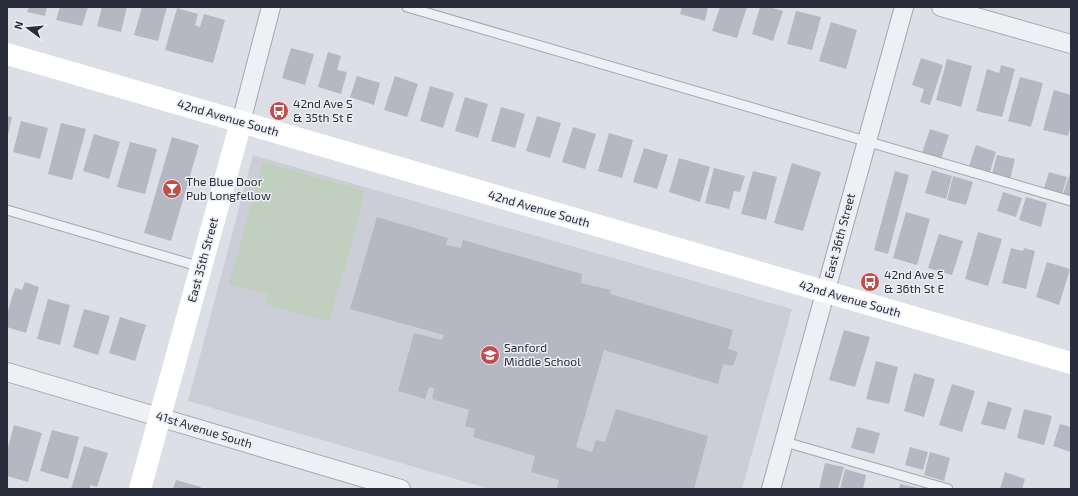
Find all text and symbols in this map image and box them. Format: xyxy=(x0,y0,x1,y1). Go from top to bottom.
north arrow xyxy=(8,8,48,48)
text: N xyxy=(11,19,25,31)
street label: 42nd Avenue South xyxy=(176,96,281,138)
place label: 42nd Ave S & 35th St E xyxy=(293,96,353,124)
bus stop icon: 42nd Ave S & 35th St E xyxy=(268,100,290,122)
place label: The Blue Door Pub Longfellow xyxy=(186,174,271,202)
bar icon: The Blue Door Pub Longfellow xyxy=(161,178,183,200)
street label: 42nd Avenue South xyxy=(487,187,592,229)
street label: East 36th Street xyxy=(821,191,857,280)
street label: East 35th Street xyxy=(184,215,220,304)
place label: 42nd Ave S & 36th St E xyxy=(884,267,945,295)
bus stop icon: 42nd Ave S & 36th St E xyxy=(859,271,881,293)
street label: 42nd Avenue South xyxy=(798,277,903,319)
place label: Sanford Middle School xyxy=(504,340,581,368)
school or university icon: Sanford Middle School xyxy=(479,344,501,366)
street label: 41st Avenue South xyxy=(154,408,254,450)

